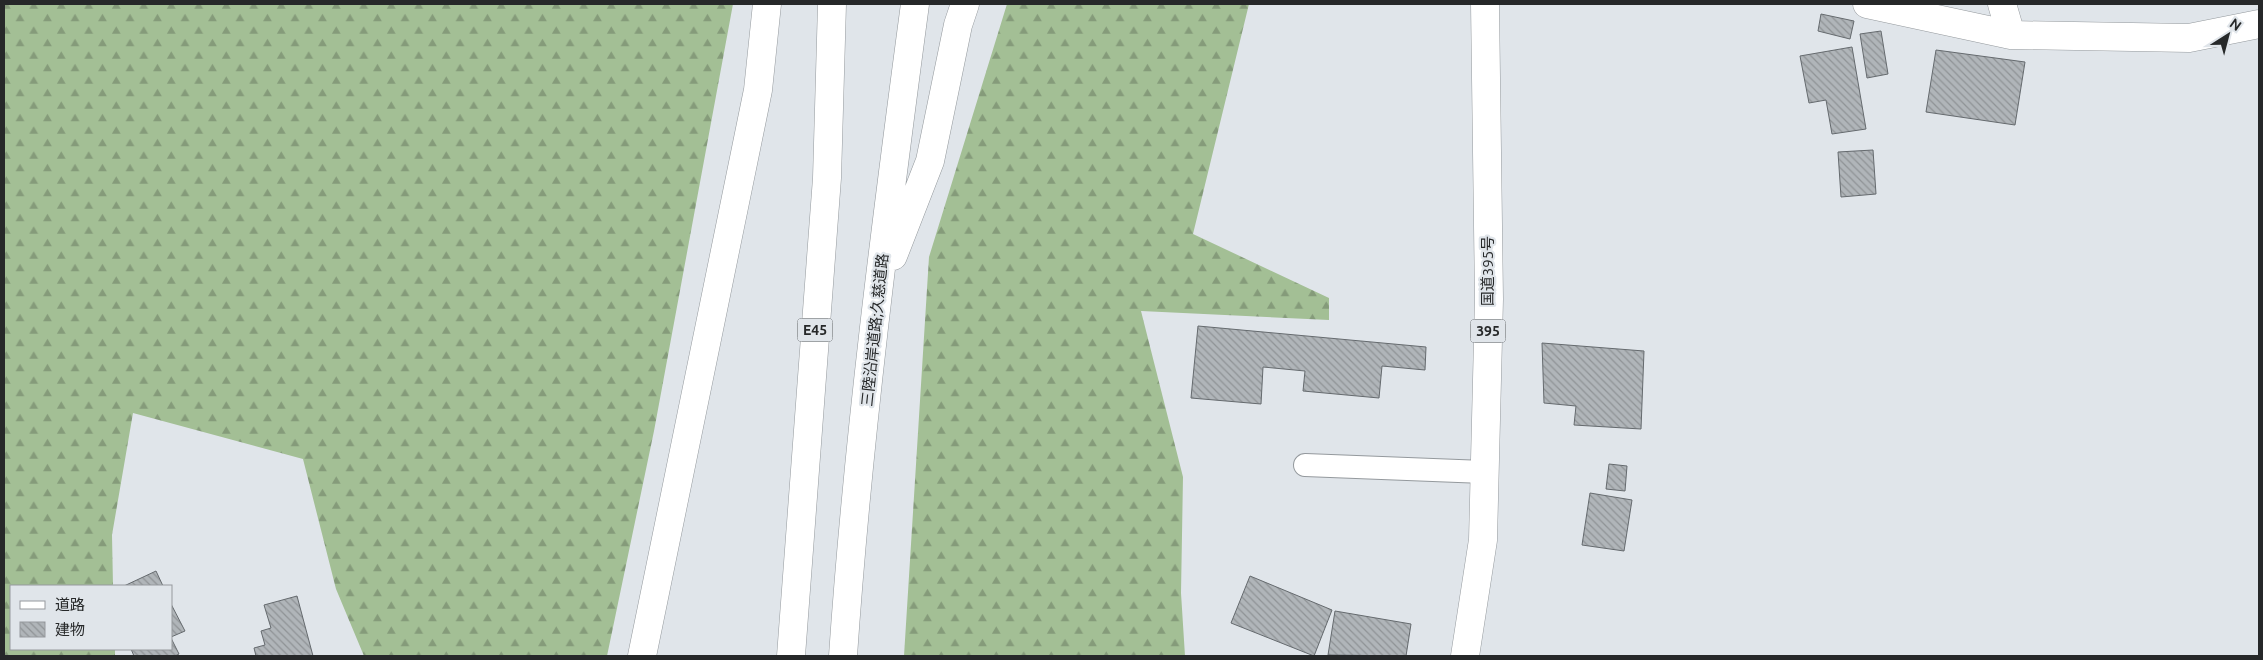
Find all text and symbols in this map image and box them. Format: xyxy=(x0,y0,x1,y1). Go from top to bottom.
north arrow xyxy=(2203,10,2253,60)
text: N xyxy=(2227,15,2245,34)
street label: 国道395号 xyxy=(1479,236,1496,306)
street label: 三陸沿岸道路;久慈道路 xyxy=(858,253,891,407)
road number: E45 xyxy=(798,318,832,342)
road number: 395 xyxy=(1470,320,1506,342)
legend xyxy=(10,585,172,650)
text: 道路 xyxy=(55,596,85,613)
text: 建物 xyxy=(55,621,85,638)

